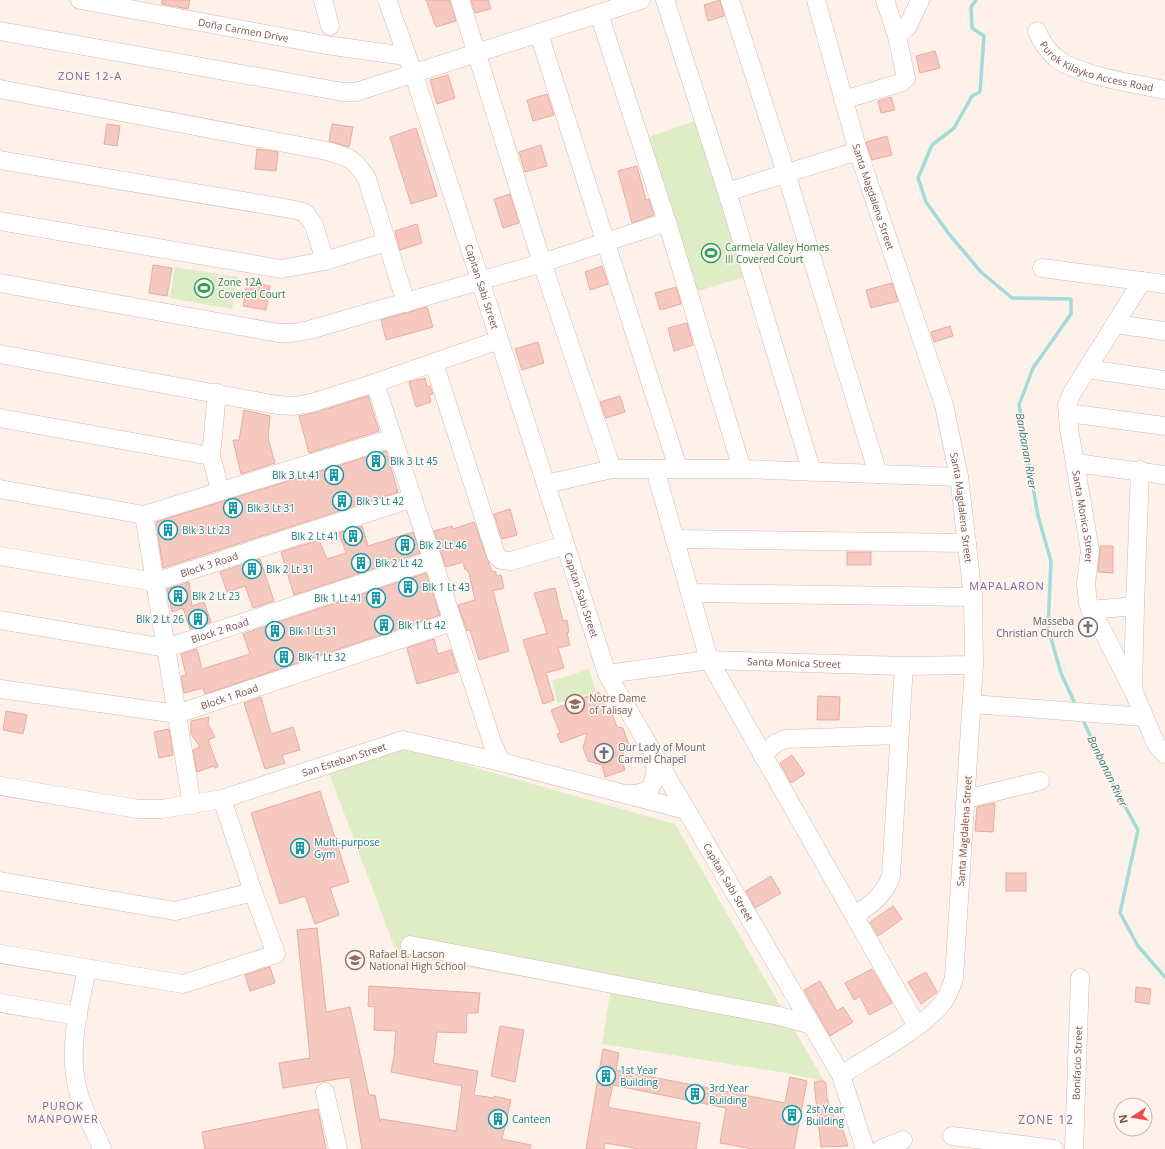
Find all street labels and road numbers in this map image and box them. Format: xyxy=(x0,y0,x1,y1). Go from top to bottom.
street label: Doña Carmen Drive xyxy=(197,15,290,45)
street label: Purok Kilayko Access Road xyxy=(1037,38,1155,94)
street label: Santa Magdalena Street xyxy=(849,142,898,252)
street label: Capitan Sabi Street xyxy=(462,242,503,331)
street label: Santa Magdalena Street xyxy=(947,451,976,564)
street label: Santa Monica Street xyxy=(1069,469,1097,564)
street label: Block 3 Road xyxy=(178,548,240,580)
street label: Capitan Sabi Street xyxy=(561,551,602,640)
street label: Block 2 Road xyxy=(189,614,250,646)
street label: Santa Monica Street xyxy=(747,654,841,671)
street label: Block 1 Road xyxy=(199,680,260,713)
street label: San Esteban Street xyxy=(300,739,388,780)
street label: Santa Magdalena Street xyxy=(953,775,975,887)
street label: Capitan Sabi Street xyxy=(700,840,757,924)
street label: Bonifacio Street xyxy=(1069,1025,1085,1100)

